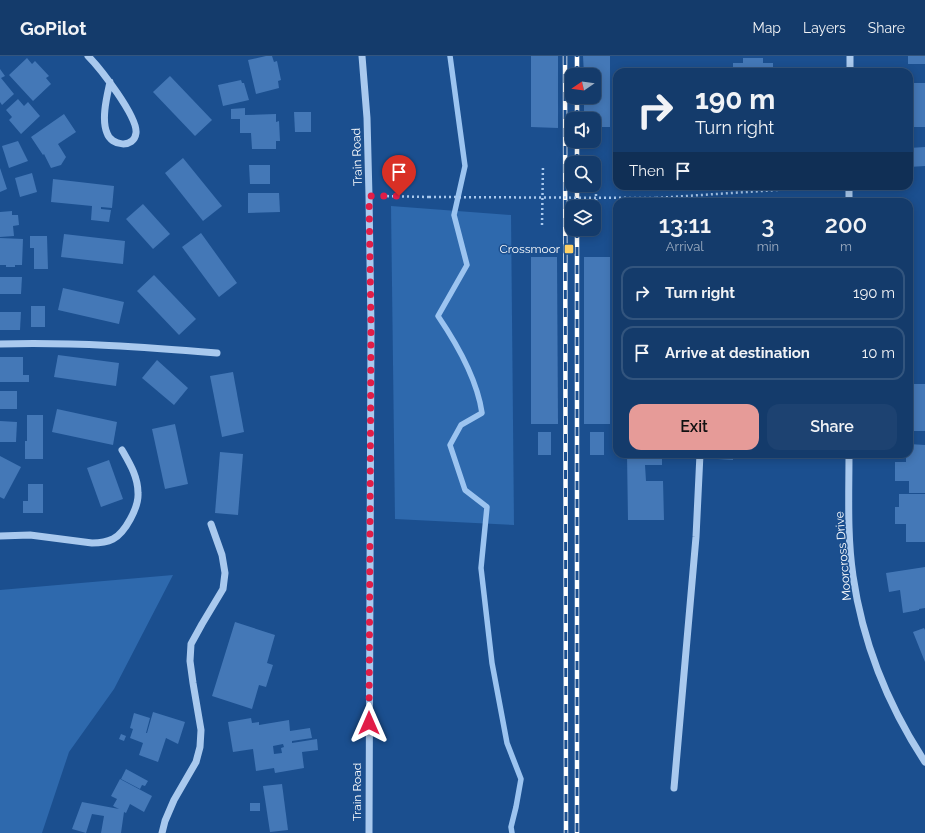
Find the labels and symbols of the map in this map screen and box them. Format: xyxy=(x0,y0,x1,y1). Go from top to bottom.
north arrow xyxy=(565,68,601,104)
street label: Train Road xyxy=(349,128,365,186)
pin xyxy=(382,155,416,196)
place label: Crossmoor xyxy=(499,242,561,256)
marker: Crossmoor xyxy=(563,243,575,255)
street label: Moorcross Drive xyxy=(832,511,854,601)
position arrow xyxy=(348,702,390,744)
street label: Train Road xyxy=(350,763,364,821)

